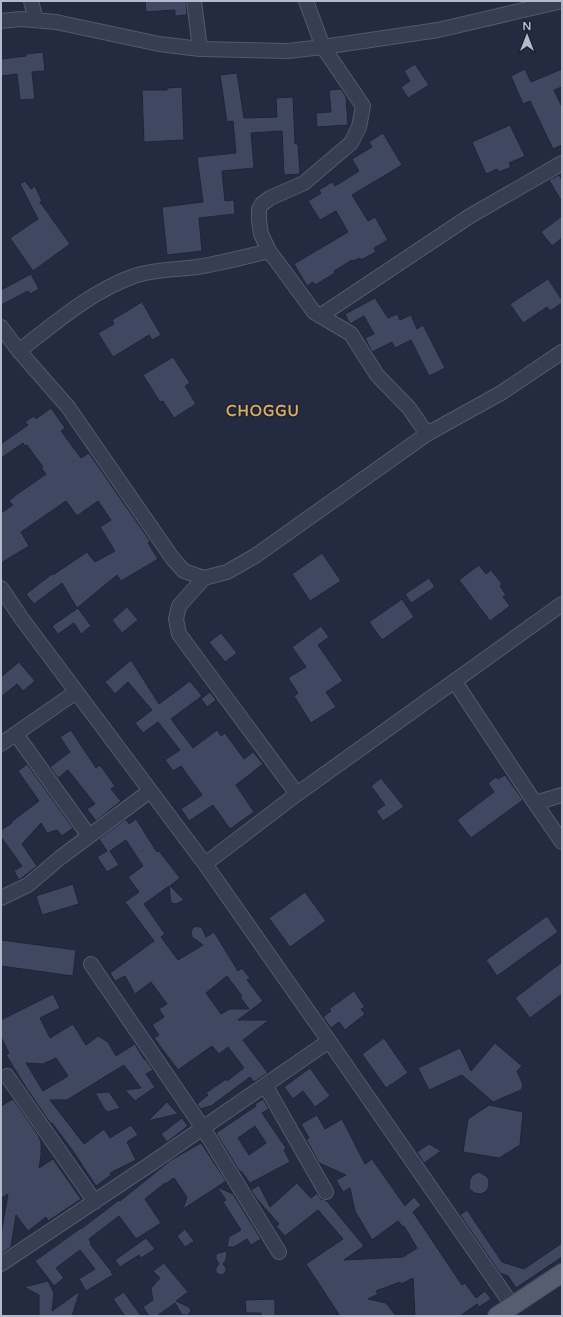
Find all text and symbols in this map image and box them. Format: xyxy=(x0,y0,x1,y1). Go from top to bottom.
north arrow xyxy=(507,16,547,56)
text: N xyxy=(523,20,531,33)
district label: CHOGGU xyxy=(226,402,300,420)

